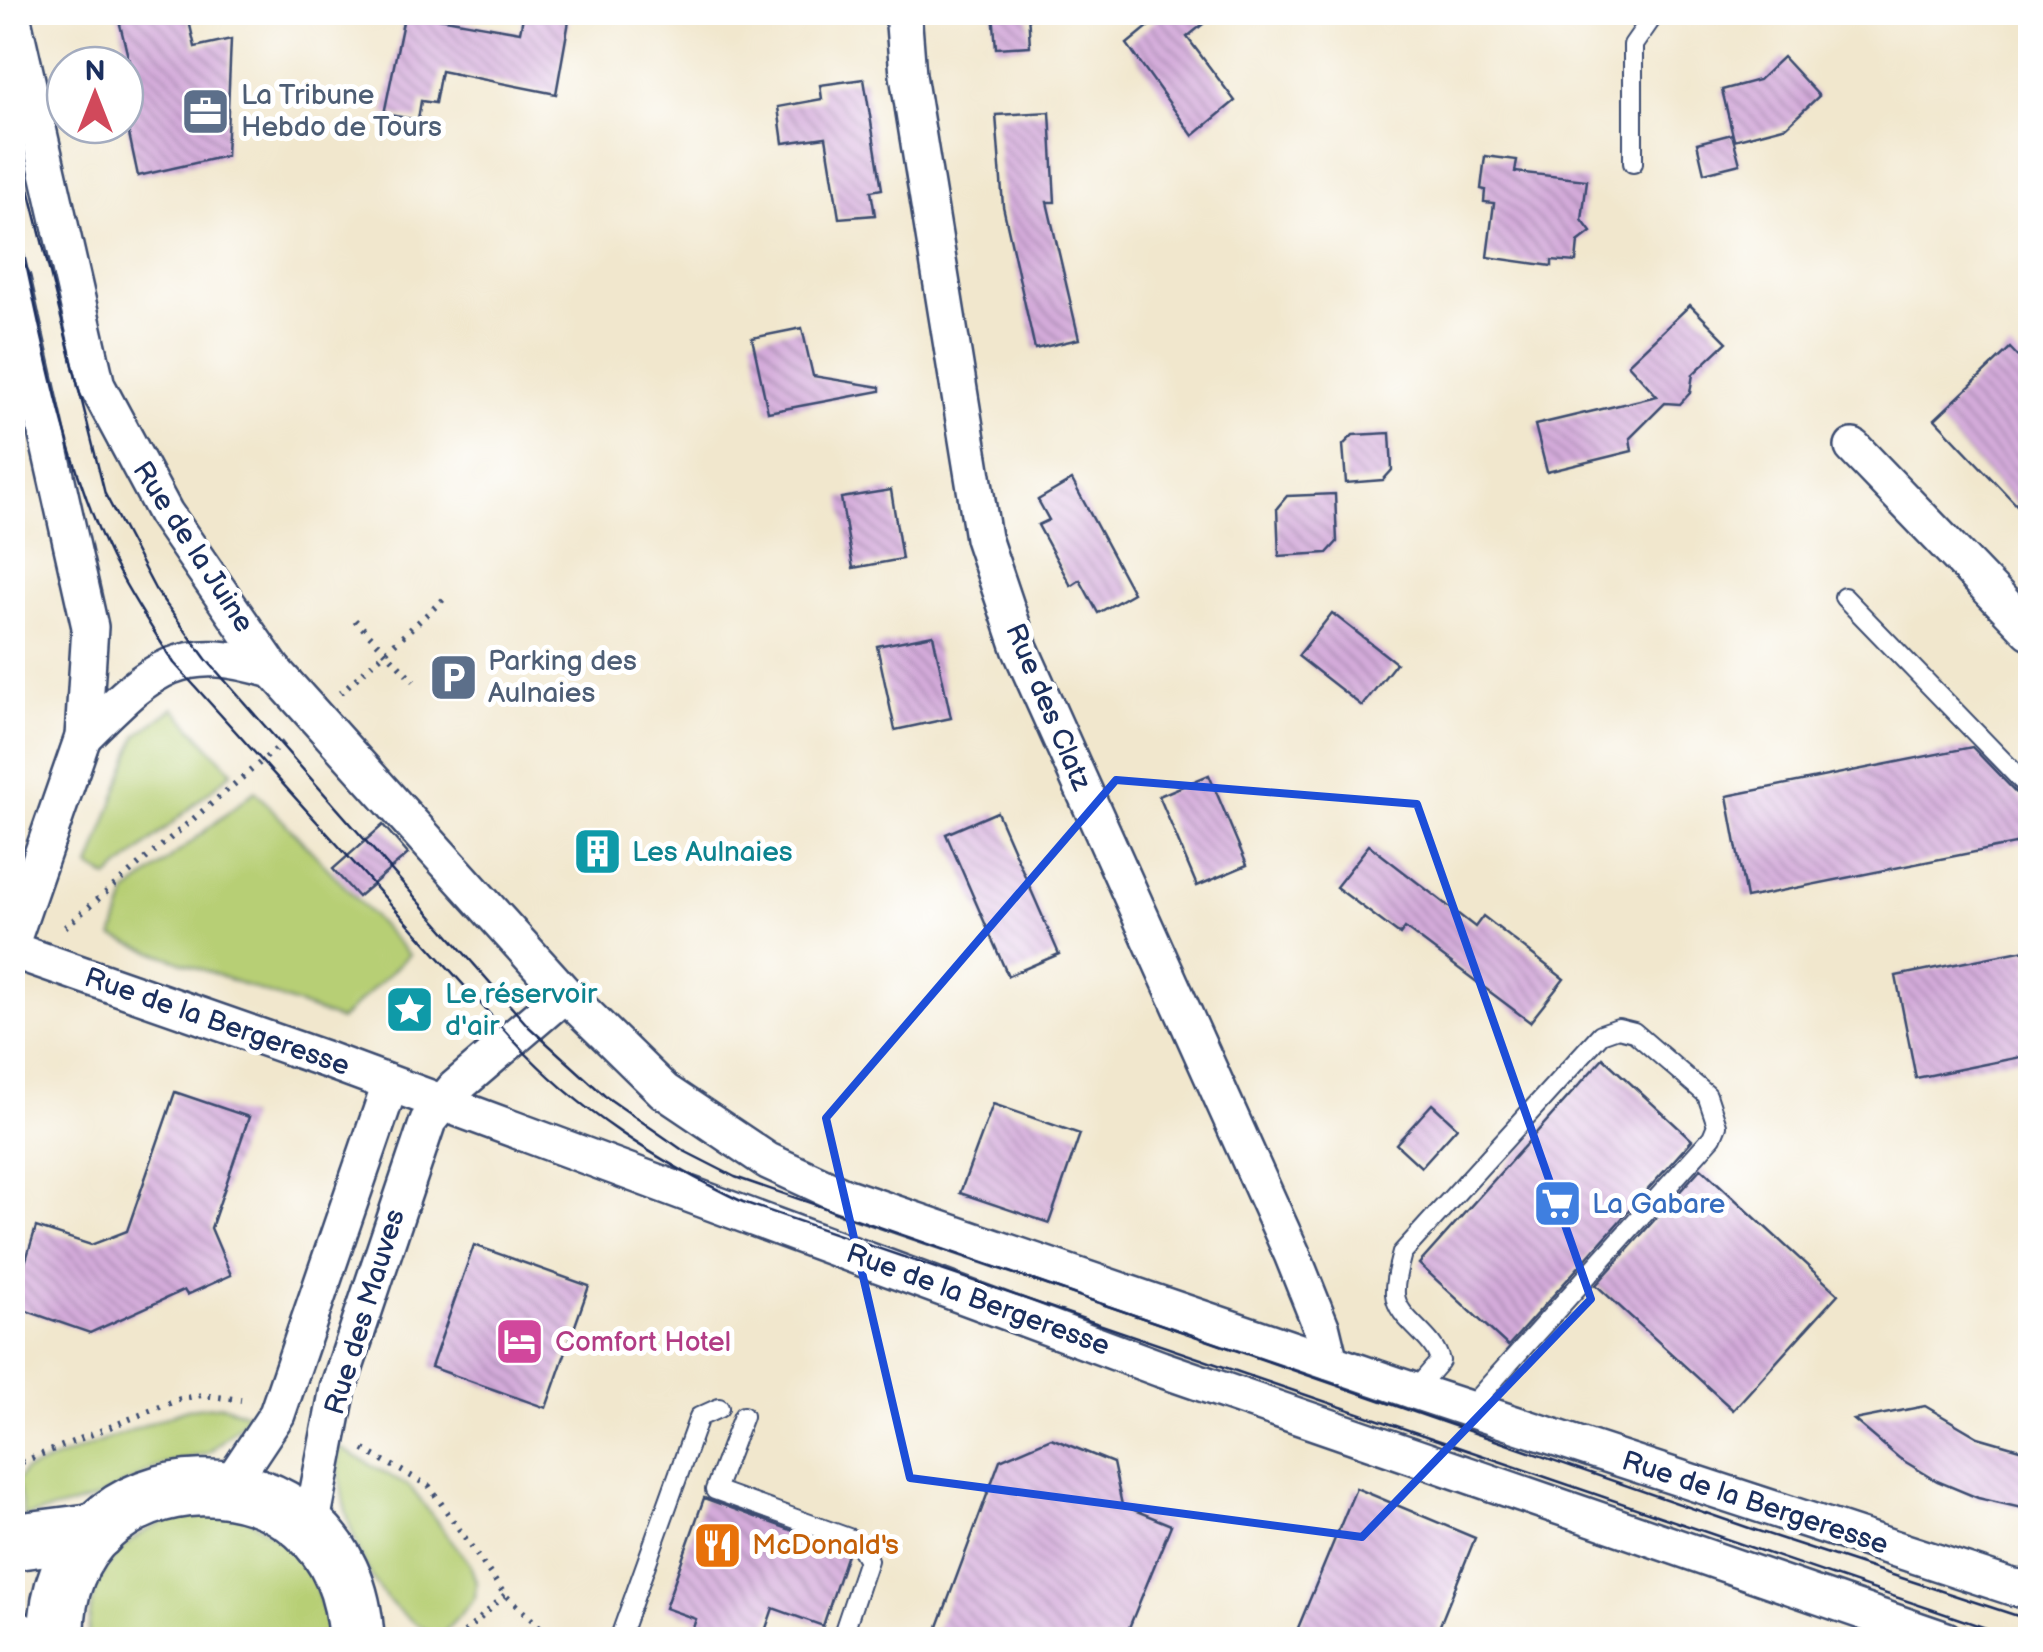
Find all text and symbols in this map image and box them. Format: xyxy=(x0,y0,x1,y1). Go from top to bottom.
north arrow xyxy=(45,45,145,145)
text: N xyxy=(84,55,106,88)
place label: La Tribune Hebdo de Tours xyxy=(241,79,442,144)
office icon: La Tribune Hebdo de Tours xyxy=(180,85,232,137)
street label: Rue de la Juine xyxy=(126,455,260,639)
street label: Rue des Clatz xyxy=(998,619,1098,796)
place label: Parking des Aulnaies xyxy=(488,645,637,710)
parking icon: Parking des Aulnaies xyxy=(427,651,479,703)
building icon: Les Aulnaies xyxy=(571,826,623,878)
place label: Les Aulnaies xyxy=(632,836,793,869)
street label: Rue de la Bergeresse xyxy=(80,961,354,1083)
place label: Le réservoir d'air xyxy=(445,978,598,1043)
place icon: Le réservoir d'air xyxy=(384,984,436,1036)
supermarket icon: La Gabare xyxy=(1531,1178,1583,1230)
place label: La Gabare xyxy=(1592,1188,1725,1221)
street label: Rue des Mauves xyxy=(318,1205,412,1419)
street label: Rue de la Bergeresse xyxy=(842,1237,1114,1363)
hotel icon: Comfort Hotel xyxy=(494,1316,546,1368)
place label: Comfort Hotel xyxy=(555,1326,731,1359)
street label: Rue de la Bergeresse xyxy=(1618,1444,1892,1562)
restaurant icon: McDonald's xyxy=(691,1519,743,1571)
place label: McDonald's xyxy=(752,1529,899,1562)

